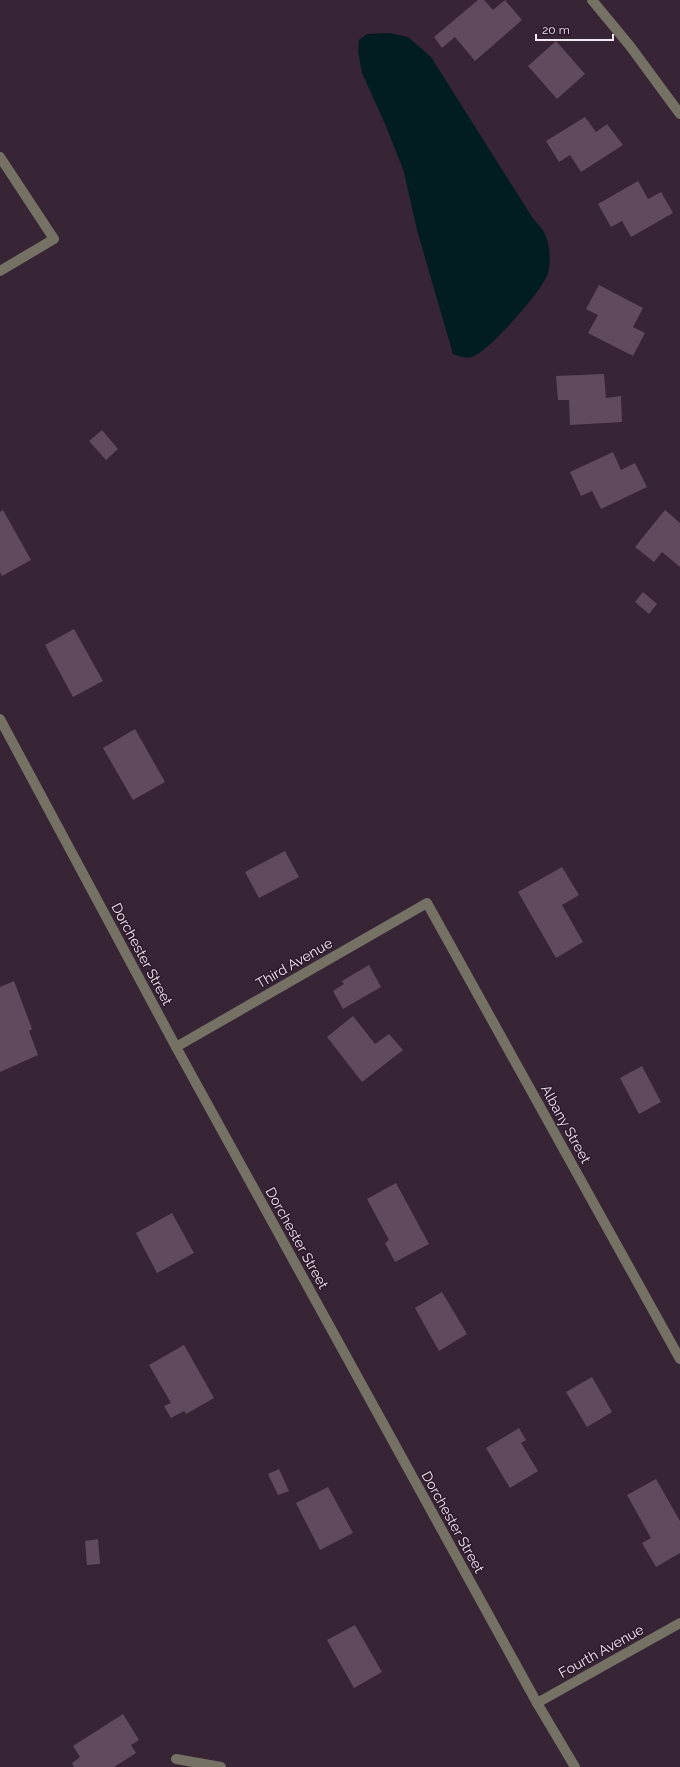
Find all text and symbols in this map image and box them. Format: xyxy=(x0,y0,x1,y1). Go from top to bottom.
scale bar xyxy=(536,16,613,42)
text: 20 m xyxy=(542,23,570,37)
street label: Dorchester Street xyxy=(108,900,176,1008)
street label: Third Avenue xyxy=(253,935,335,991)
street label: Albany Street xyxy=(538,1082,594,1166)
street label: Dorchester Street xyxy=(262,1184,332,1292)
street label: Dorchester Street xyxy=(418,1468,488,1576)
street label: Fourth Avenue xyxy=(556,1621,646,1681)

